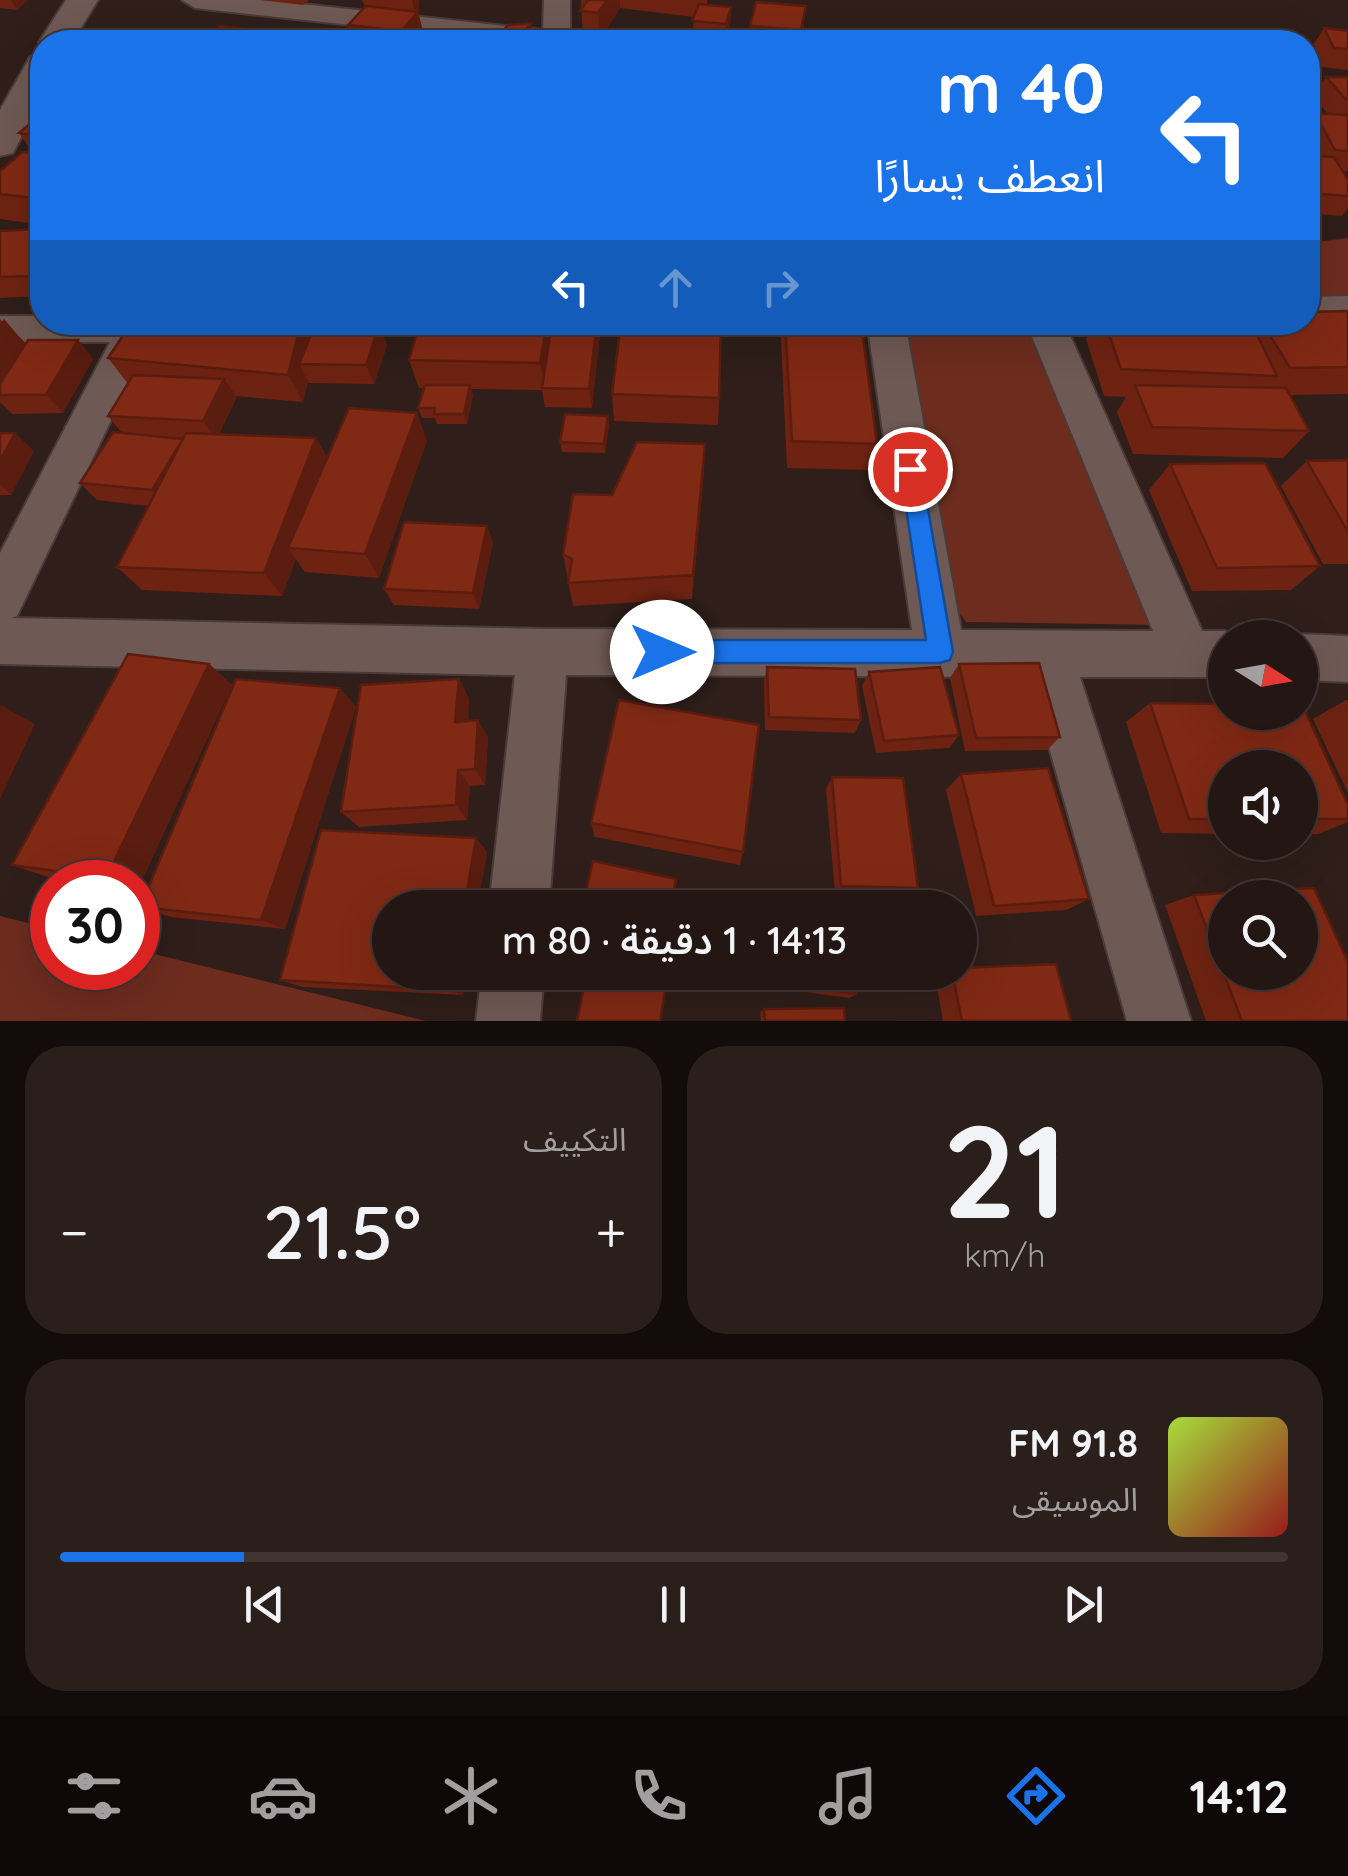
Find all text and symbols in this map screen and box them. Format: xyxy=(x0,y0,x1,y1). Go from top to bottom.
text: 40 m xyxy=(937,43,1105,131)
icon: left xyxy=(1140,70,1270,200)
text: انعطف يسارًا xyxy=(874,147,1105,203)
icon: left xyxy=(543,260,598,315)
icon: ahead xyxy=(648,260,703,315)
icon: right xyxy=(753,260,808,315)
pin xyxy=(868,427,953,512)
icon: arrive xyxy=(883,442,938,497)
position arrow xyxy=(610,600,714,704)
north arrow xyxy=(1208,620,1318,730)
map controls xyxy=(1208,620,1318,990)
button: sound xyxy=(1208,750,1318,860)
speed limit sign: 30 xyxy=(30,860,160,990)
button: search xyxy=(1208,880,1318,990)
text: 14:13 · 1 دقيقة · 80 m xyxy=(502,916,847,964)
text: 21 xyxy=(942,1088,1067,1251)
text: التكييف xyxy=(523,1119,627,1159)
text: 21.5° xyxy=(263,1184,421,1278)
text: − xyxy=(60,1197,89,1266)
text: + xyxy=(596,1197,626,1266)
text: km/h xyxy=(964,1235,1045,1275)
text: 91.8 FM xyxy=(1008,1419,1138,1467)
text: الموسيقى xyxy=(1012,1479,1138,1519)
icon: previous xyxy=(237,1577,292,1632)
icon: pause xyxy=(646,1577,701,1632)
icon: next xyxy=(1056,1577,1111,1632)
icon: filters xyxy=(59,1761,129,1831)
icon: car xyxy=(248,1761,318,1831)
icon: climate xyxy=(436,1761,506,1831)
icon: phone xyxy=(624,1761,694,1831)
icon: music xyxy=(813,1761,883,1831)
icon: directions xyxy=(1001,1761,1071,1831)
text: 14:12 xyxy=(1189,1768,1289,1824)

